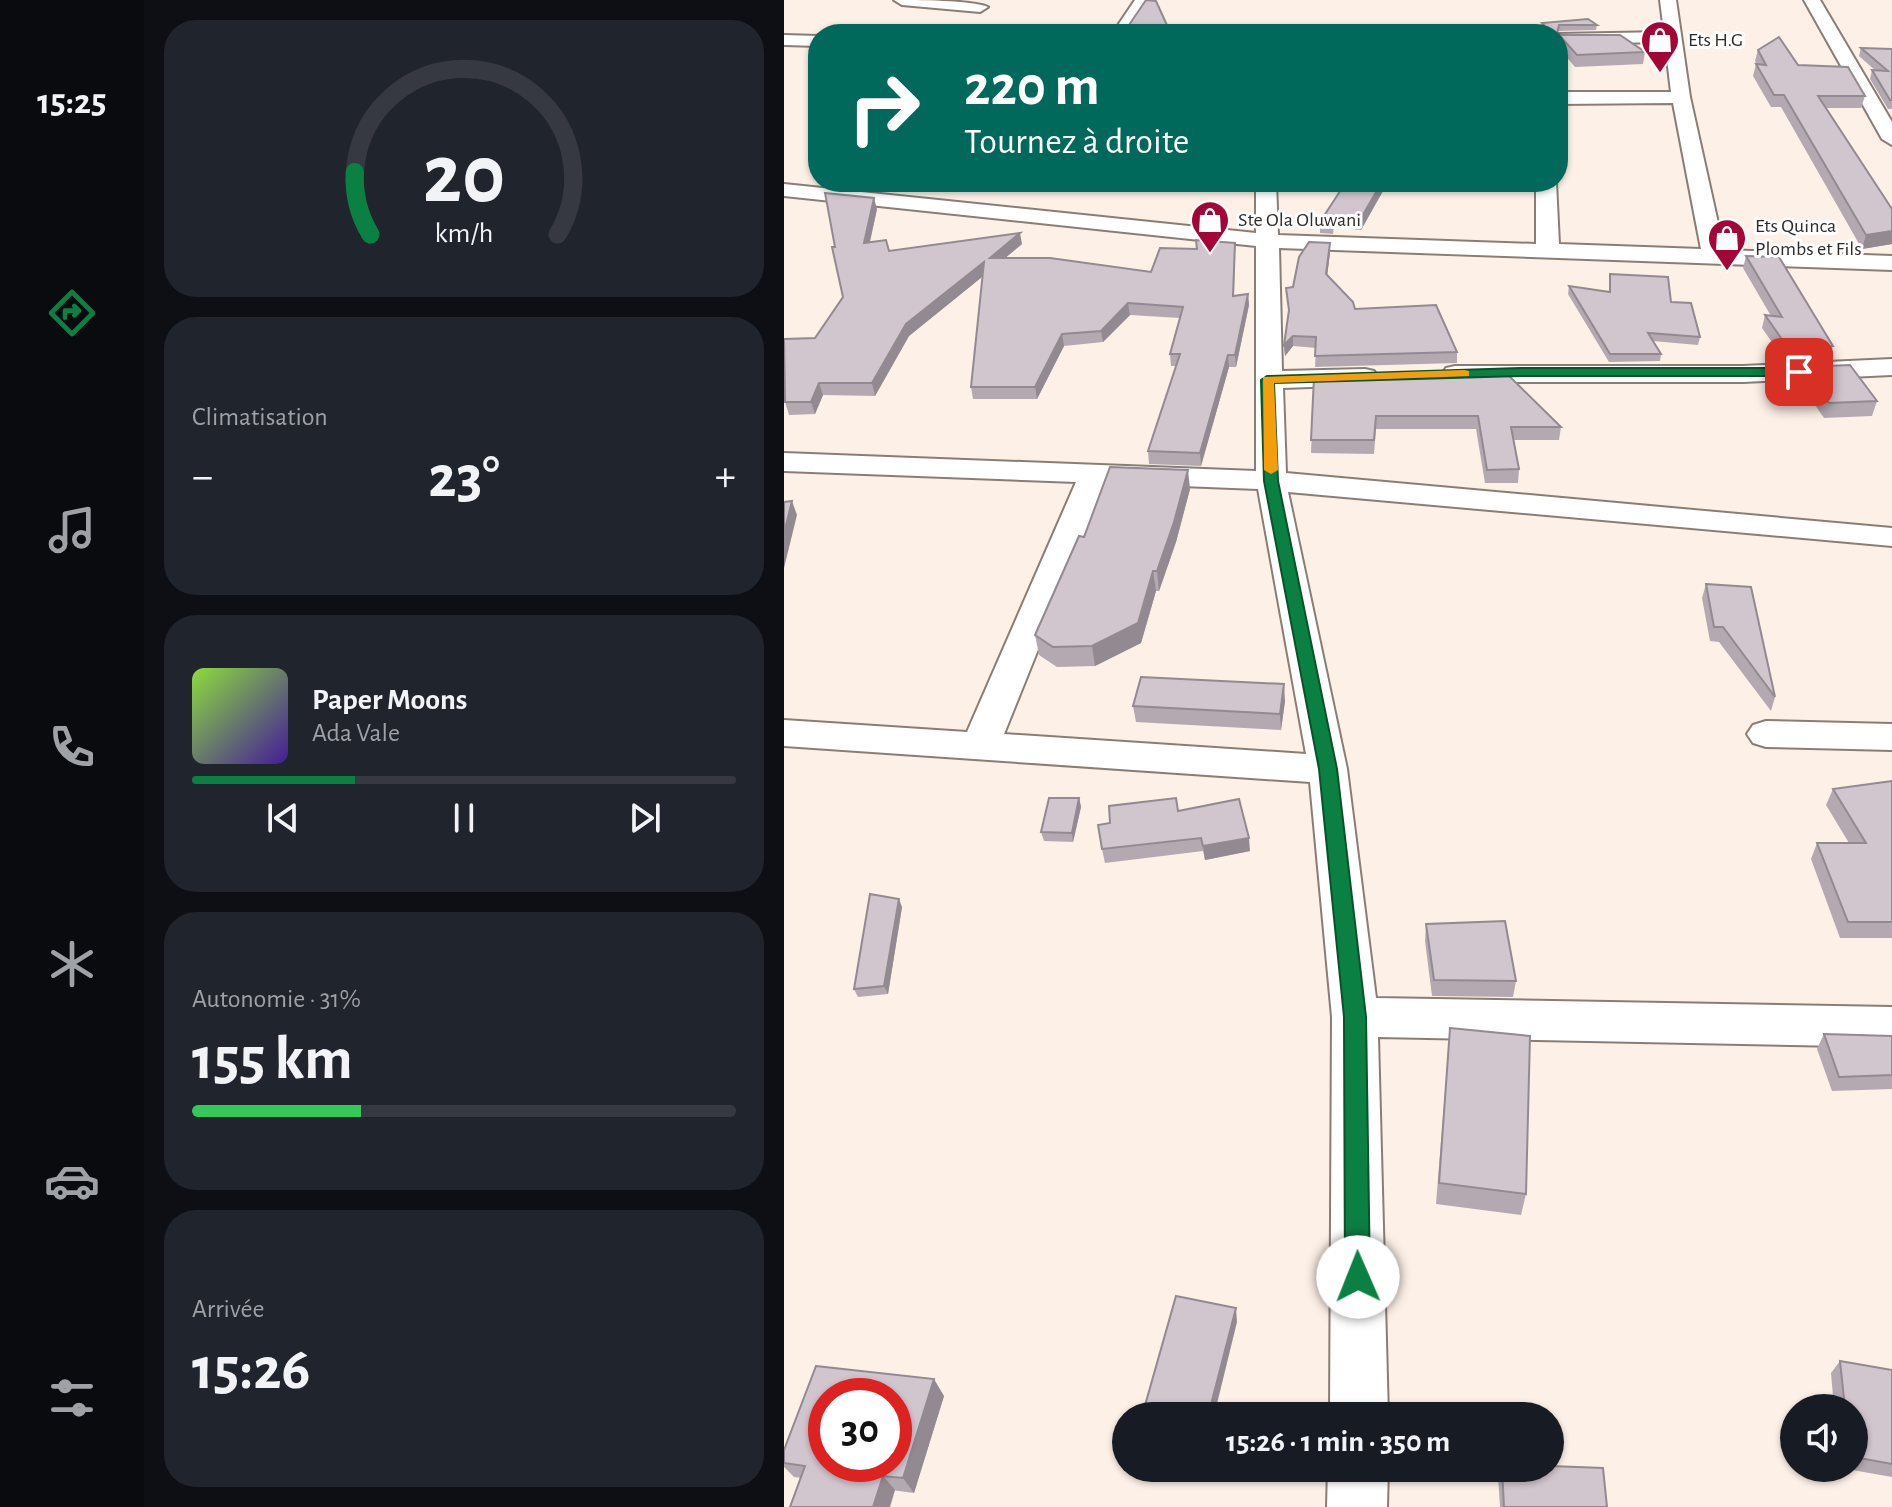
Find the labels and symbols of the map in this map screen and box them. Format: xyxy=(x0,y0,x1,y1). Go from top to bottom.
shop icon: Ets H.G xyxy=(1639,19,1681,74)
place label: Ets H.G xyxy=(1688,30,1743,50)
shop icon: Ste Ola Oluwani xyxy=(1189,199,1231,254)
place label: Ste Ola Oluwani xyxy=(1238,210,1361,230)
place label: Ets Quinca Plombs et Fils xyxy=(1755,216,1862,259)
shop icon: Ets Quinca Plombs et Fils xyxy=(1706,217,1748,272)
pin xyxy=(1765,338,1833,406)
position arrow xyxy=(1316,1235,1400,1319)
speed limit sign: 30 xyxy=(808,1378,912,1482)

